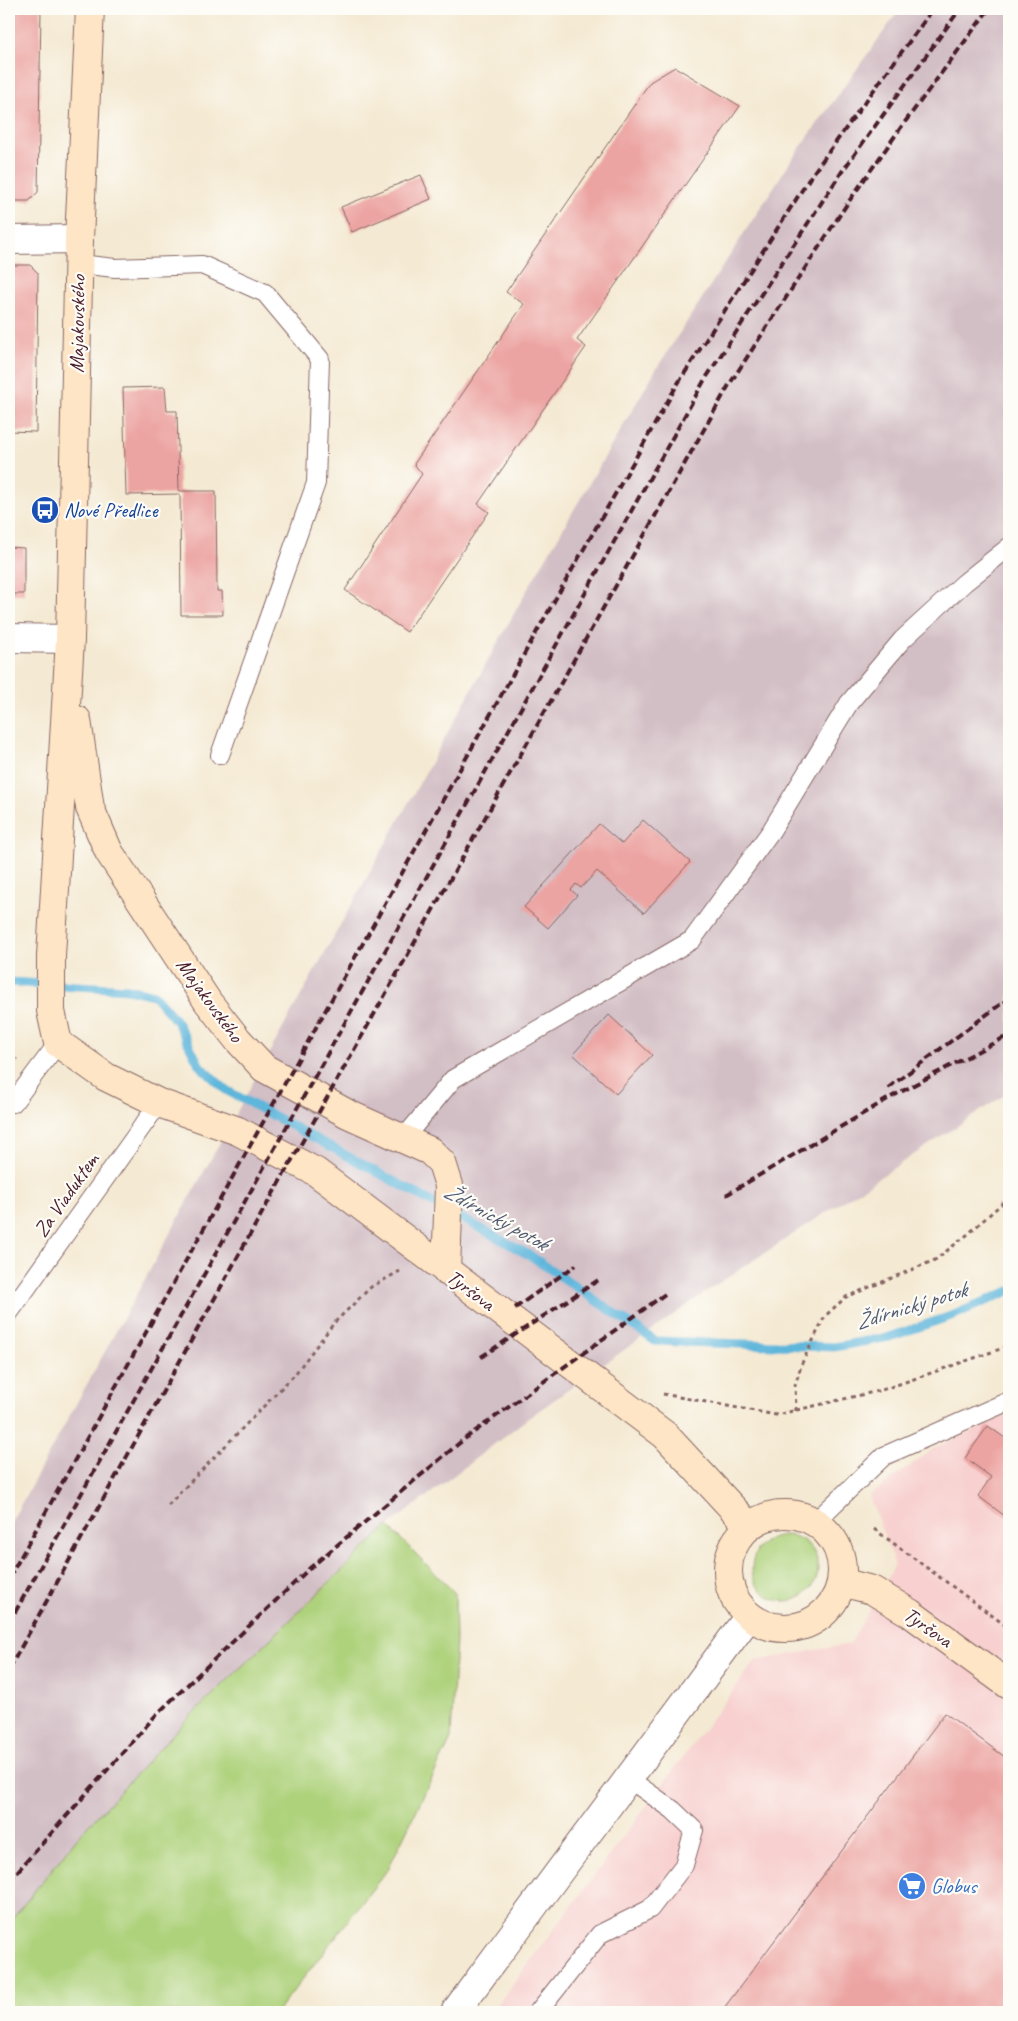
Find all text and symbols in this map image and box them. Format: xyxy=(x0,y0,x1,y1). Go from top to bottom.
street label: Majakovského xyxy=(63,273,91,373)
bus stop icon: Nové Předlice xyxy=(30,495,60,525)
place label: Nové Předlice xyxy=(64,497,159,523)
street label: Majakovského xyxy=(171,953,250,1048)
street label: Za Viaduktem xyxy=(28,1146,106,1242)
water label: Ždírnický potok xyxy=(439,1177,556,1259)
street label: Tyršova xyxy=(442,1264,501,1317)
water label: Ždírnický potok xyxy=(852,1275,974,1336)
street label: Tyršova xyxy=(899,1601,959,1654)
supermarket icon: Globus xyxy=(897,1871,927,1901)
place label: Globus xyxy=(931,1873,978,1899)

